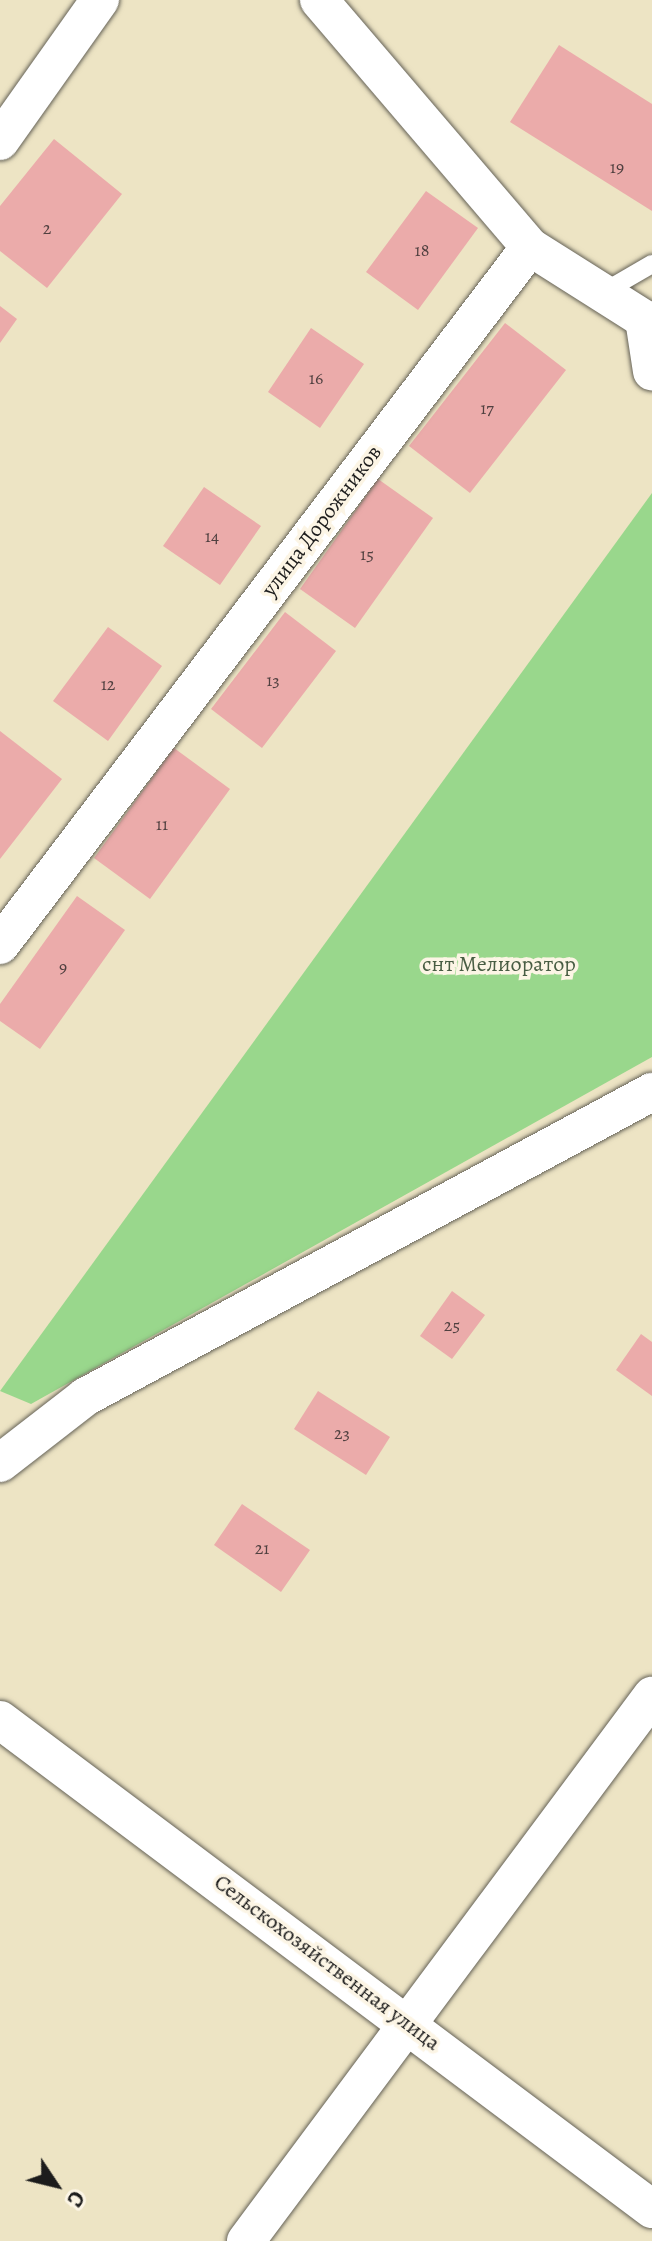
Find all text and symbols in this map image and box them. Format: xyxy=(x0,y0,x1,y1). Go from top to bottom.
house number: 19 xyxy=(610,156,624,178)
house number: 2 xyxy=(43,217,51,239)
house number: 18 xyxy=(415,239,429,261)
house number: 16 xyxy=(309,367,323,389)
house number: 17 xyxy=(480,397,494,419)
street label: улица Дорожников xyxy=(256,440,388,602)
house number: 14 xyxy=(205,525,219,547)
house number: 15 xyxy=(360,543,374,565)
house number: 13 xyxy=(266,669,280,691)
house number: 12 xyxy=(101,673,115,695)
house number: 11 xyxy=(156,813,168,835)
park label: снт Мелиоратор xyxy=(422,952,576,978)
house number: 9 xyxy=(59,956,67,978)
house number: 25 xyxy=(444,1314,460,1336)
house number: 23 xyxy=(334,1422,350,1444)
house number: 21 xyxy=(255,1537,269,1559)
street label: Сельскохозяйственная улица xyxy=(209,1869,445,2057)
north arrow xyxy=(16,2145,96,2225)
text: С xyxy=(59,2185,92,2213)

